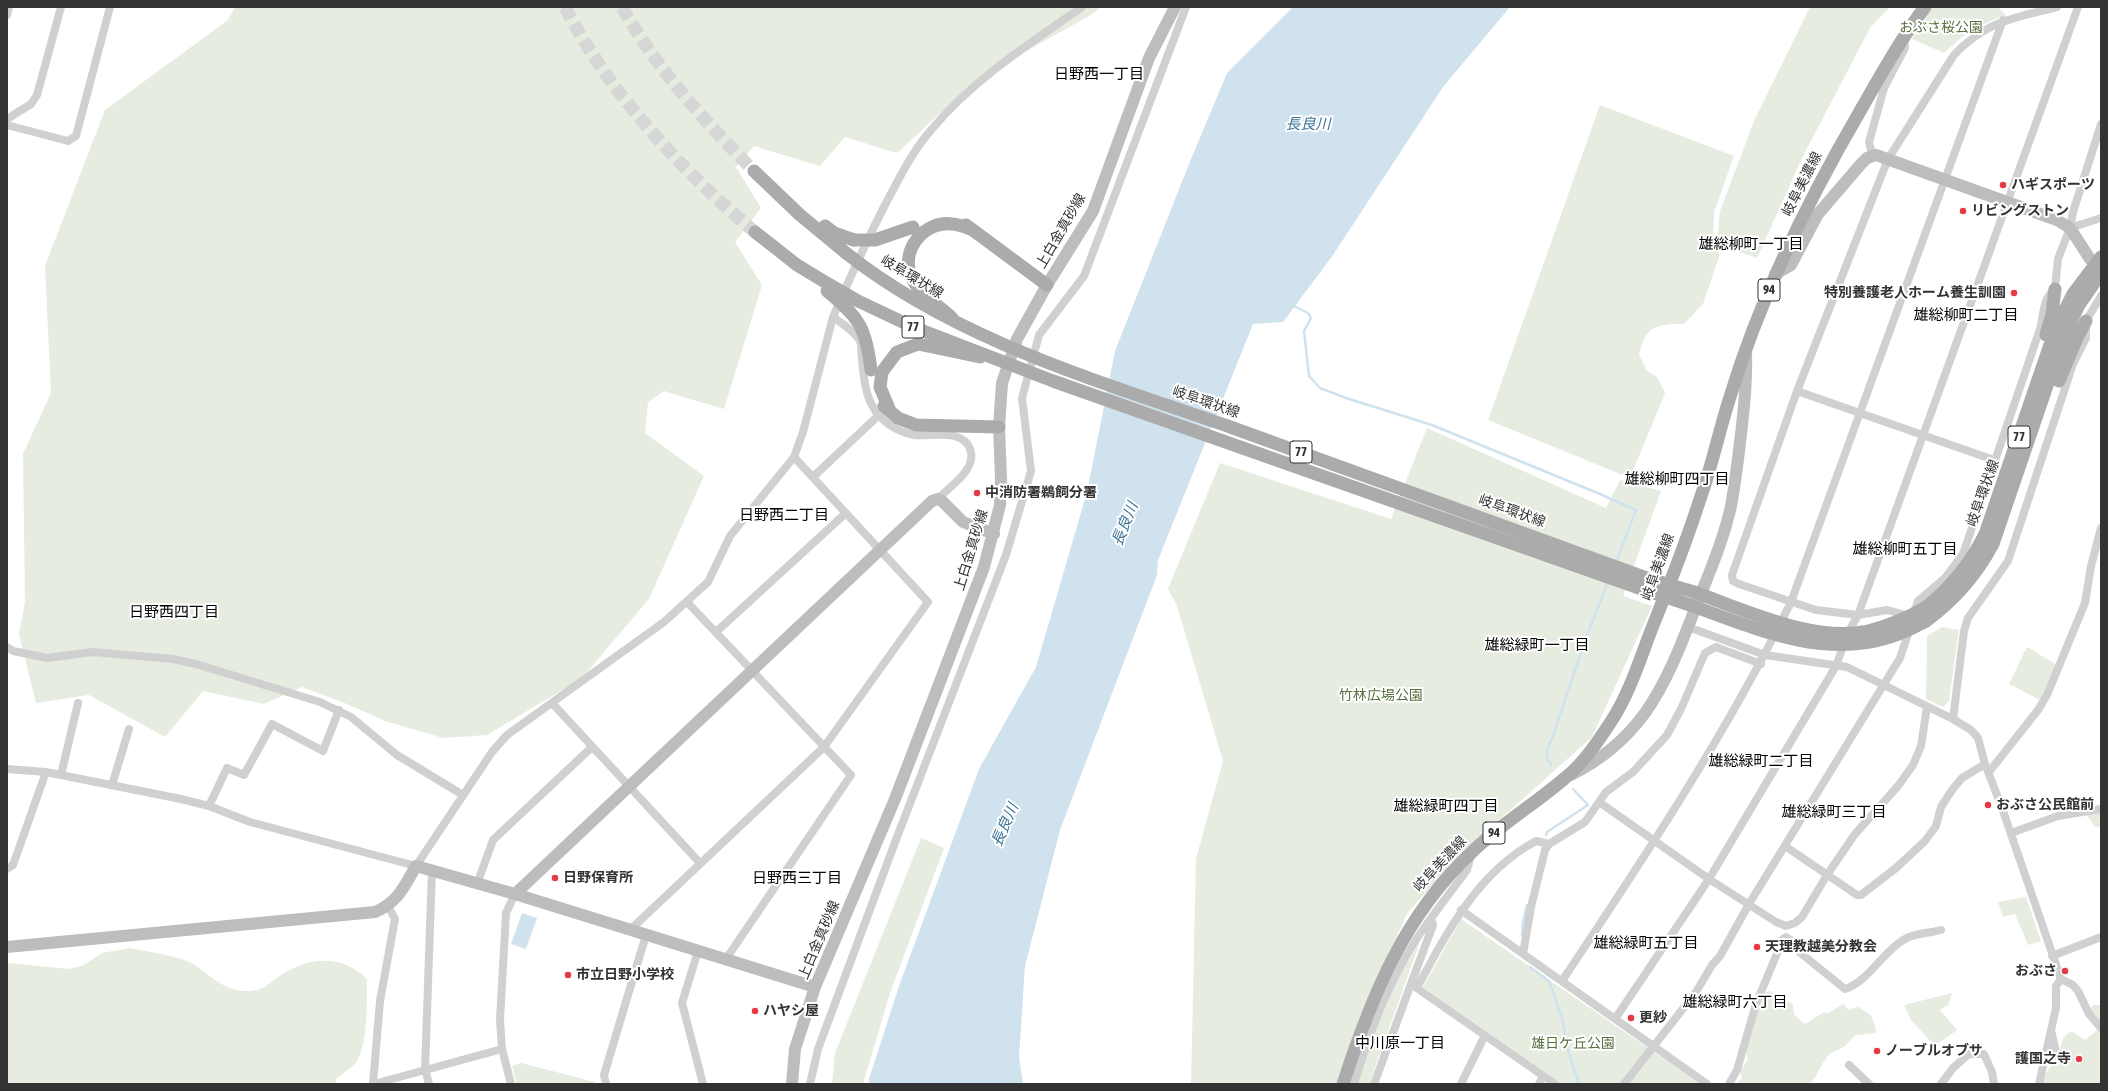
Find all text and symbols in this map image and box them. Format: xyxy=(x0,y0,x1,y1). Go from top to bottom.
park label: おぶさ桜公園 xyxy=(1899,20,1983,36)
district label: 日野西一丁目 xyxy=(1054,65,1144,83)
water label: 長良川 xyxy=(1286,115,1330,133)
street label: 岐阜美濃線 xyxy=(1779,149,1825,219)
place label: ハギスポーツ xyxy=(2011,177,2095,193)
marker: ハギスポーツ xyxy=(1998,180,2008,190)
street label: 上白金真砂線 xyxy=(1033,190,1089,272)
place label: リビングストン xyxy=(1971,203,2069,219)
marker: リビングストン xyxy=(1958,206,1968,216)
district label: 雄総柳町一丁目 xyxy=(1699,235,1803,253)
street label: 岐阜環状線 xyxy=(878,252,946,302)
road number: 94 xyxy=(1758,279,1780,301)
place label: 特別養護老人ホーム養生訓園 xyxy=(1824,285,2006,301)
marker: 特別養護老人ホーム養生訓園 xyxy=(2009,288,2019,298)
district label: 雄総柳町二丁目 xyxy=(1914,306,2018,324)
road number: 77 xyxy=(902,316,924,338)
street label: 岐阜環状線 xyxy=(1170,383,1242,421)
road number: 77 xyxy=(2008,426,2030,448)
road number: 77 xyxy=(1290,441,1312,463)
street label: 岐阜環状線 xyxy=(1963,457,2003,529)
district label: 雄総柳町四丁目 xyxy=(1625,470,1729,488)
place label: 中消防署鵜飼分署 xyxy=(985,485,1097,501)
marker: 中消防署鵜飼分署 xyxy=(972,488,982,498)
street label: 岐阜環状線 xyxy=(1476,491,1548,531)
water label: 長良川 xyxy=(1108,500,1142,548)
district label: 日野西二丁目 xyxy=(739,506,829,524)
street label: 上白金真砂線 xyxy=(951,507,991,593)
street label: 岐阜美濃線 xyxy=(1638,531,1678,603)
district label: 雄総柳町五丁目 xyxy=(1853,540,1957,558)
district label: 日野西四丁目 xyxy=(129,603,219,621)
district label: 雄総緑町一丁目 xyxy=(1485,636,1589,654)
park label: 竹林広場公園 xyxy=(1339,688,1423,704)
district label: 雄総緑町二丁目 xyxy=(1709,752,1813,770)
district label: 雄総緑町四丁目 xyxy=(1394,797,1498,815)
place label: おぶさ公民館前 xyxy=(1996,797,2094,813)
marker: おぶさ公民館前 xyxy=(1983,800,1993,810)
water label: 長良川 xyxy=(988,801,1022,849)
district label: 雄総緑町三丁目 xyxy=(1782,803,1886,821)
road number: 94 xyxy=(1483,822,1505,844)
street label: 岐阜美濃線 xyxy=(1410,833,1470,895)
district label: 日野西三丁目 xyxy=(752,869,842,887)
place label: 日野保育所 xyxy=(563,870,633,886)
marker: 日野保育所 xyxy=(550,873,560,883)
street label: 上白金真砂線 xyxy=(795,898,843,982)
district label: 雄総緑町五丁目 xyxy=(1594,934,1698,952)
place label: 天理教越美分教会 xyxy=(1765,939,1877,955)
marker: 天理教越美分教会 xyxy=(1752,942,1762,952)
place label: おぶさ xyxy=(2015,963,2057,979)
marker: おぶさ xyxy=(2060,966,2070,976)
place label: 市立日野小学校 xyxy=(576,967,674,983)
marker: 市立日野小学校 xyxy=(563,970,573,980)
district label: 雄総緑町六丁目 xyxy=(1683,993,1787,1011)
place label: ハヤシ屋 xyxy=(763,1003,819,1019)
marker: ハヤシ屋 xyxy=(750,1006,760,1016)
place label: 更紗 xyxy=(1639,1010,1667,1026)
marker: 更紗 xyxy=(1626,1013,1636,1023)
district label: 中川原一丁目 xyxy=(1355,1034,1445,1052)
park label: 雄日ケ丘公園 xyxy=(1531,1036,1615,1052)
place label: ノーブルオブサ xyxy=(1885,1043,1983,1059)
marker: ノーブルオブサ xyxy=(1872,1046,1882,1056)
place label: 護国之寺 xyxy=(2015,1051,2071,1067)
marker: 護国之寺 xyxy=(2074,1054,2084,1064)

